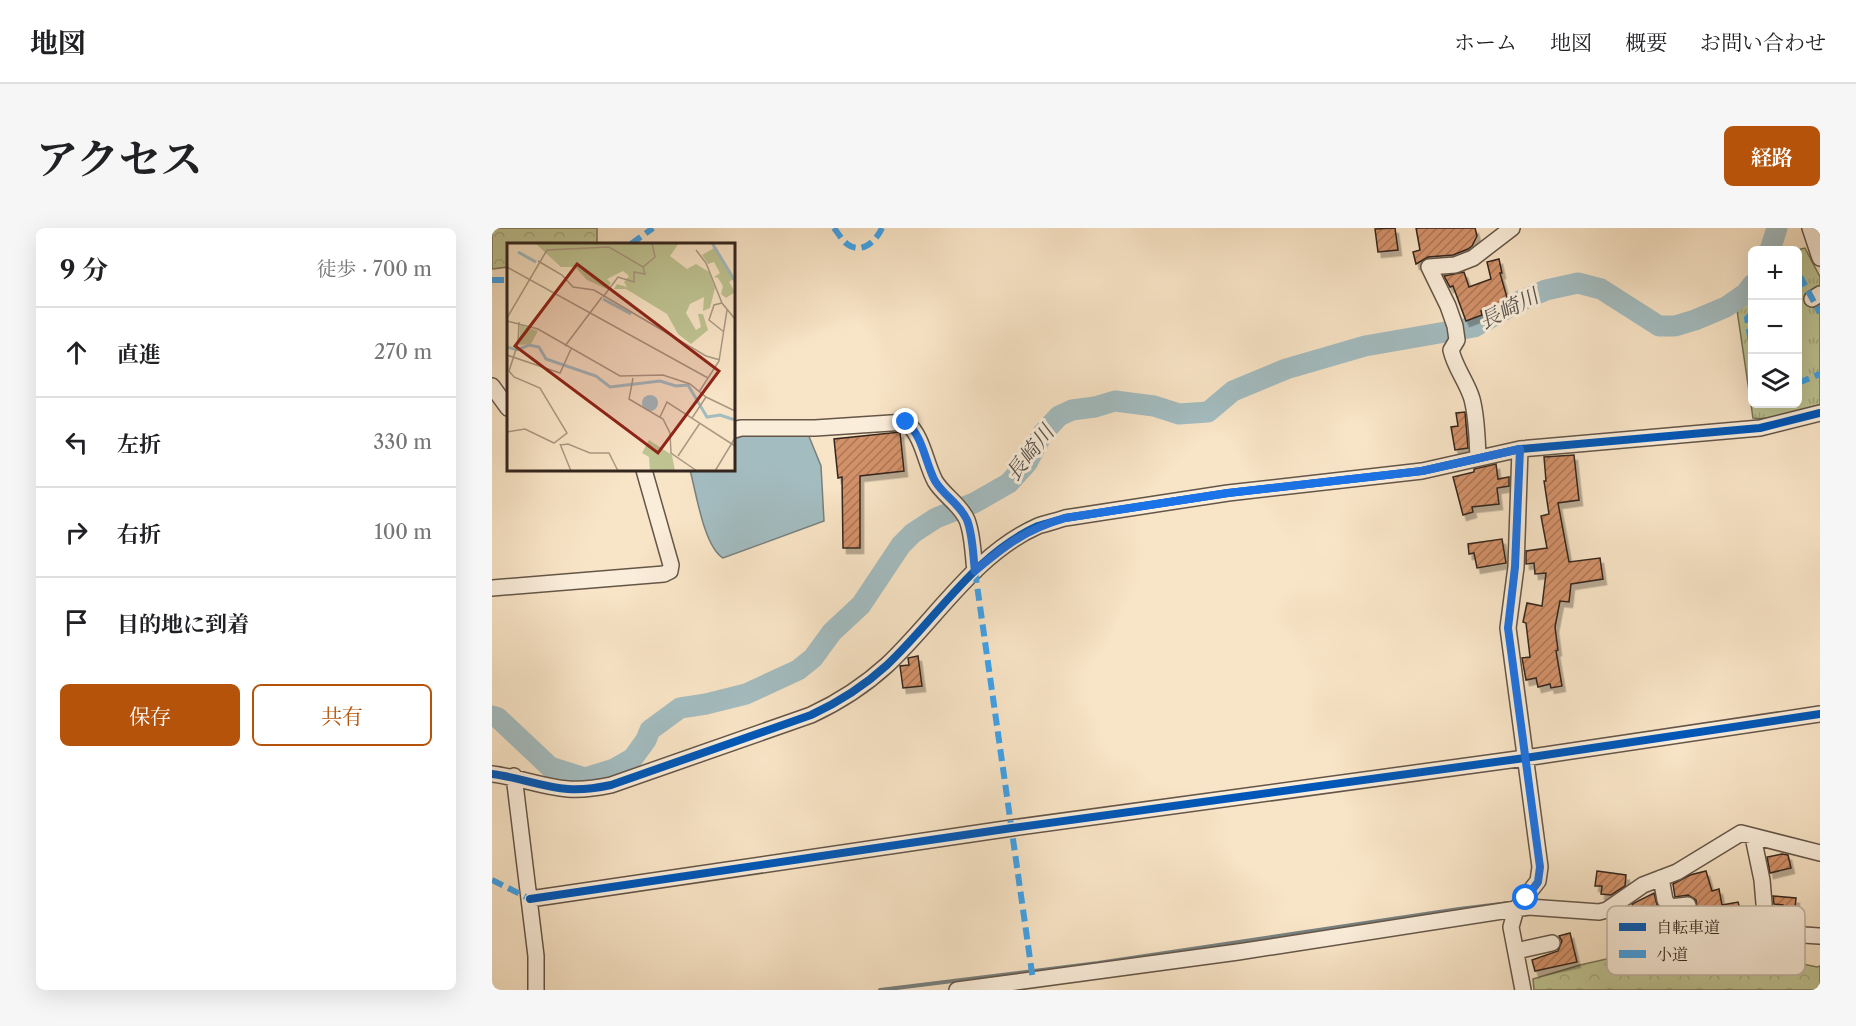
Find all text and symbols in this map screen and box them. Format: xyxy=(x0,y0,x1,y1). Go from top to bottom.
text: 地図 xyxy=(30,26,86,60)
text: ホーム xyxy=(1454,30,1517,55)
text: 地図 xyxy=(1550,30,1592,55)
text: 概要 xyxy=(1625,30,1667,55)
text: お問い合わせ xyxy=(1700,30,1826,55)
button: 経路 xyxy=(1724,126,1820,186)
text: アクセス xyxy=(36,133,203,185)
inset map xyxy=(507,243,735,471)
map controls xyxy=(1748,246,1802,408)
button: + xyxy=(1748,246,1802,300)
text: 9 分 xyxy=(60,254,108,286)
text: 徒歩 · 700 m xyxy=(317,257,432,281)
water label: 長崎川 xyxy=(1475,282,1544,334)
button: − xyxy=(1748,300,1802,354)
icon: ahead xyxy=(60,336,93,369)
text: 270 m xyxy=(374,340,432,364)
text: 直進 xyxy=(117,341,161,368)
button: layers xyxy=(1748,354,1802,408)
route end xyxy=(892,408,918,434)
water label: 長崎川 xyxy=(1000,419,1060,485)
icon: left xyxy=(60,426,93,459)
text: 330 m xyxy=(373,430,432,454)
text: 左折 xyxy=(117,431,161,458)
icon: right xyxy=(60,516,93,549)
text: 100 m xyxy=(374,520,432,544)
text: 右折 xyxy=(117,521,161,548)
icon: arrive xyxy=(60,606,93,639)
text: 目的地に到着 xyxy=(117,611,249,638)
button: 保存 xyxy=(60,684,240,746)
button: 共有 xyxy=(252,684,432,746)
route start xyxy=(1512,884,1538,910)
legend xyxy=(1607,906,1805,975)
text: 自転車道 xyxy=(1656,917,1720,937)
text: 小道 xyxy=(1656,944,1688,964)

